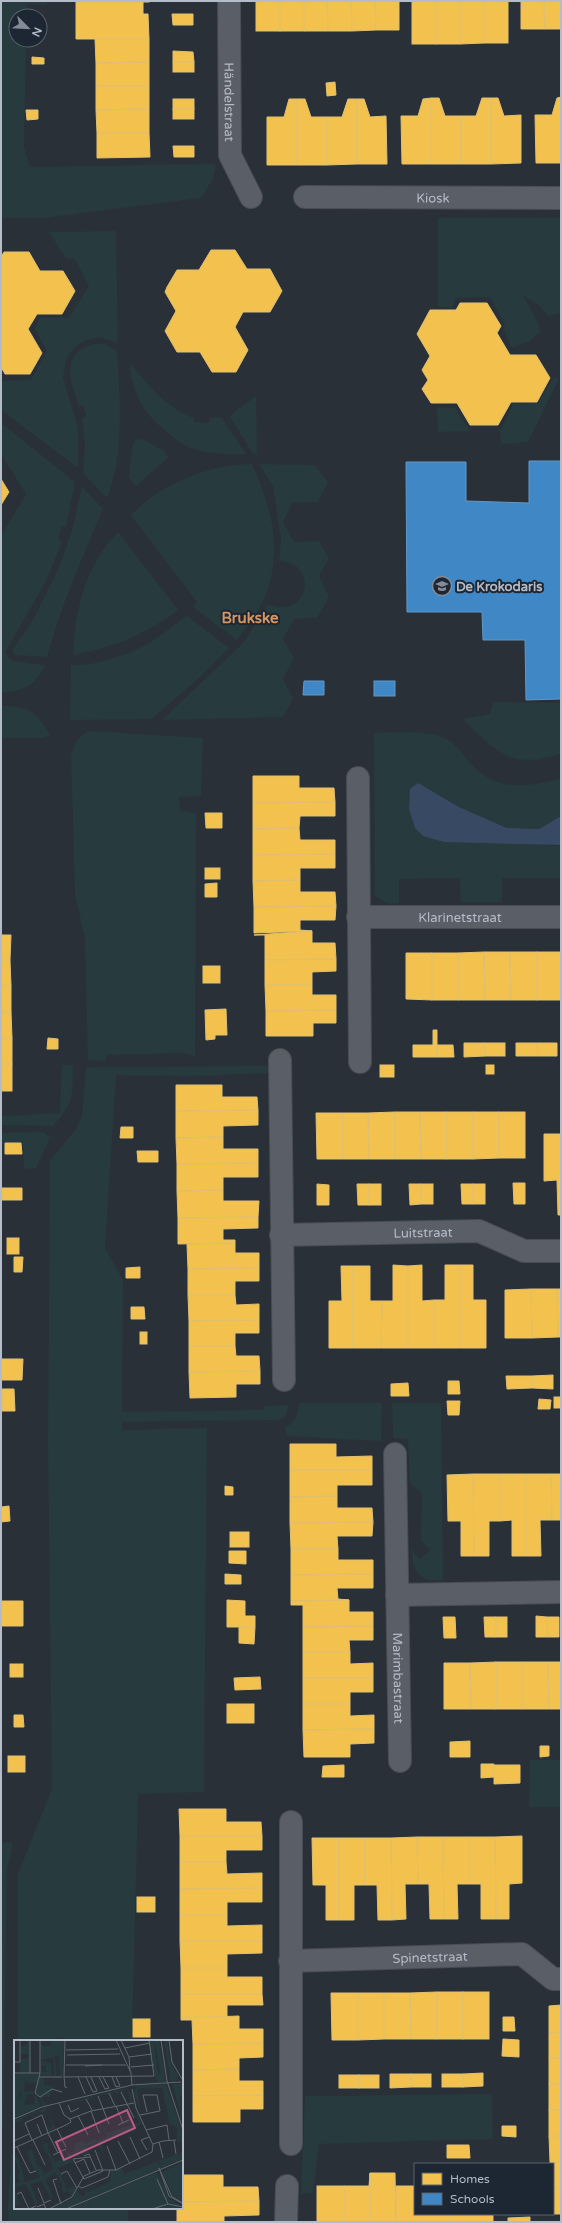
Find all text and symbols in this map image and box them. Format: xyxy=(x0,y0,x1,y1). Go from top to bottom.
north arrow xyxy=(8,8,48,48)
text: N xyxy=(29,25,44,39)
street label: Händelstraat xyxy=(220,62,237,142)
street label: Kiosk xyxy=(416,190,450,207)
school or university icon: De Krokodaris xyxy=(431,575,453,597)
place label: De Krokodaris xyxy=(456,579,543,595)
district label: Brukske xyxy=(221,609,279,627)
street label: Klarinetstraat xyxy=(418,910,502,926)
street label: Luitstraat xyxy=(393,1225,453,1242)
street label: Marimbastraat xyxy=(389,1632,406,1724)
street label: Spinetstraat xyxy=(392,1949,468,1967)
inset map xyxy=(14,2040,183,2209)
legend xyxy=(414,2163,554,2215)
text: Homes xyxy=(450,2172,490,2186)
text: Schools xyxy=(450,2192,495,2206)

